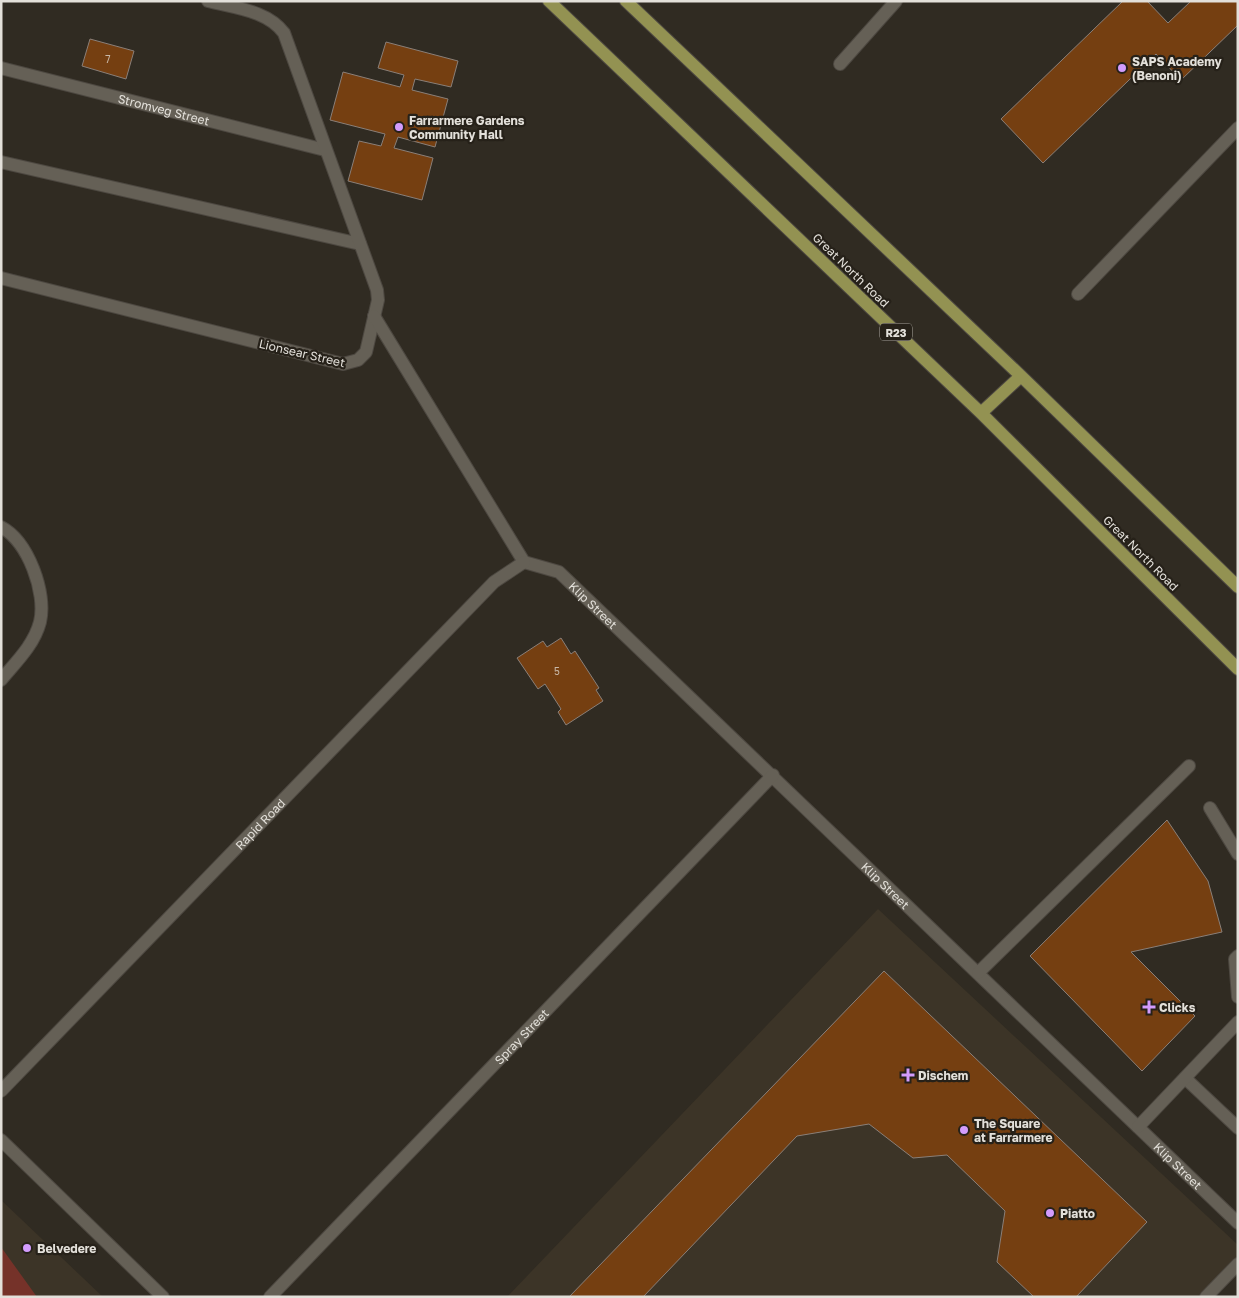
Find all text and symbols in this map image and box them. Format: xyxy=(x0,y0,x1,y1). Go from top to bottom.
house number: 7 xyxy=(105,53,111,65)
place label: SAPS Academy (Benoni) xyxy=(1132,54,1222,83)
marker: SAPS Academy (Benoni) xyxy=(1116,62,1128,74)
street label: Stromveg Street xyxy=(117,90,211,128)
place label: Farrarmere Gardens Community Hall xyxy=(409,113,525,142)
marker: Farrarmere Gardens Community Hall xyxy=(393,121,405,133)
street label: Great North Road xyxy=(810,230,892,310)
road number: R23 xyxy=(880,324,912,341)
street label: Lionsear Street xyxy=(257,336,347,370)
street label: Great North Road xyxy=(1100,512,1182,594)
street label: Klip Street xyxy=(566,578,621,632)
house number: 5 xyxy=(554,665,560,677)
street label: Rapid Road xyxy=(232,795,288,852)
street label: Klip Street xyxy=(858,859,913,912)
place label: Clicks xyxy=(1159,1000,1196,1015)
marker: Clicks xyxy=(1143,1001,1155,1013)
street label: Spray Street xyxy=(491,1005,552,1067)
place label: Dischem xyxy=(918,1068,968,1083)
marker: Dischem xyxy=(902,1069,914,1081)
place label: The Square at Farrarmere xyxy=(974,1116,1053,1145)
marker: The Square at Farrarmere xyxy=(958,1124,970,1136)
street label: Klip Street xyxy=(1151,1139,1205,1192)
place label: Piatto xyxy=(1060,1206,1095,1221)
marker: Piatto xyxy=(1044,1207,1056,1219)
place label: Belvedere xyxy=(37,1241,96,1256)
marker: Belvedere xyxy=(21,1242,33,1254)

